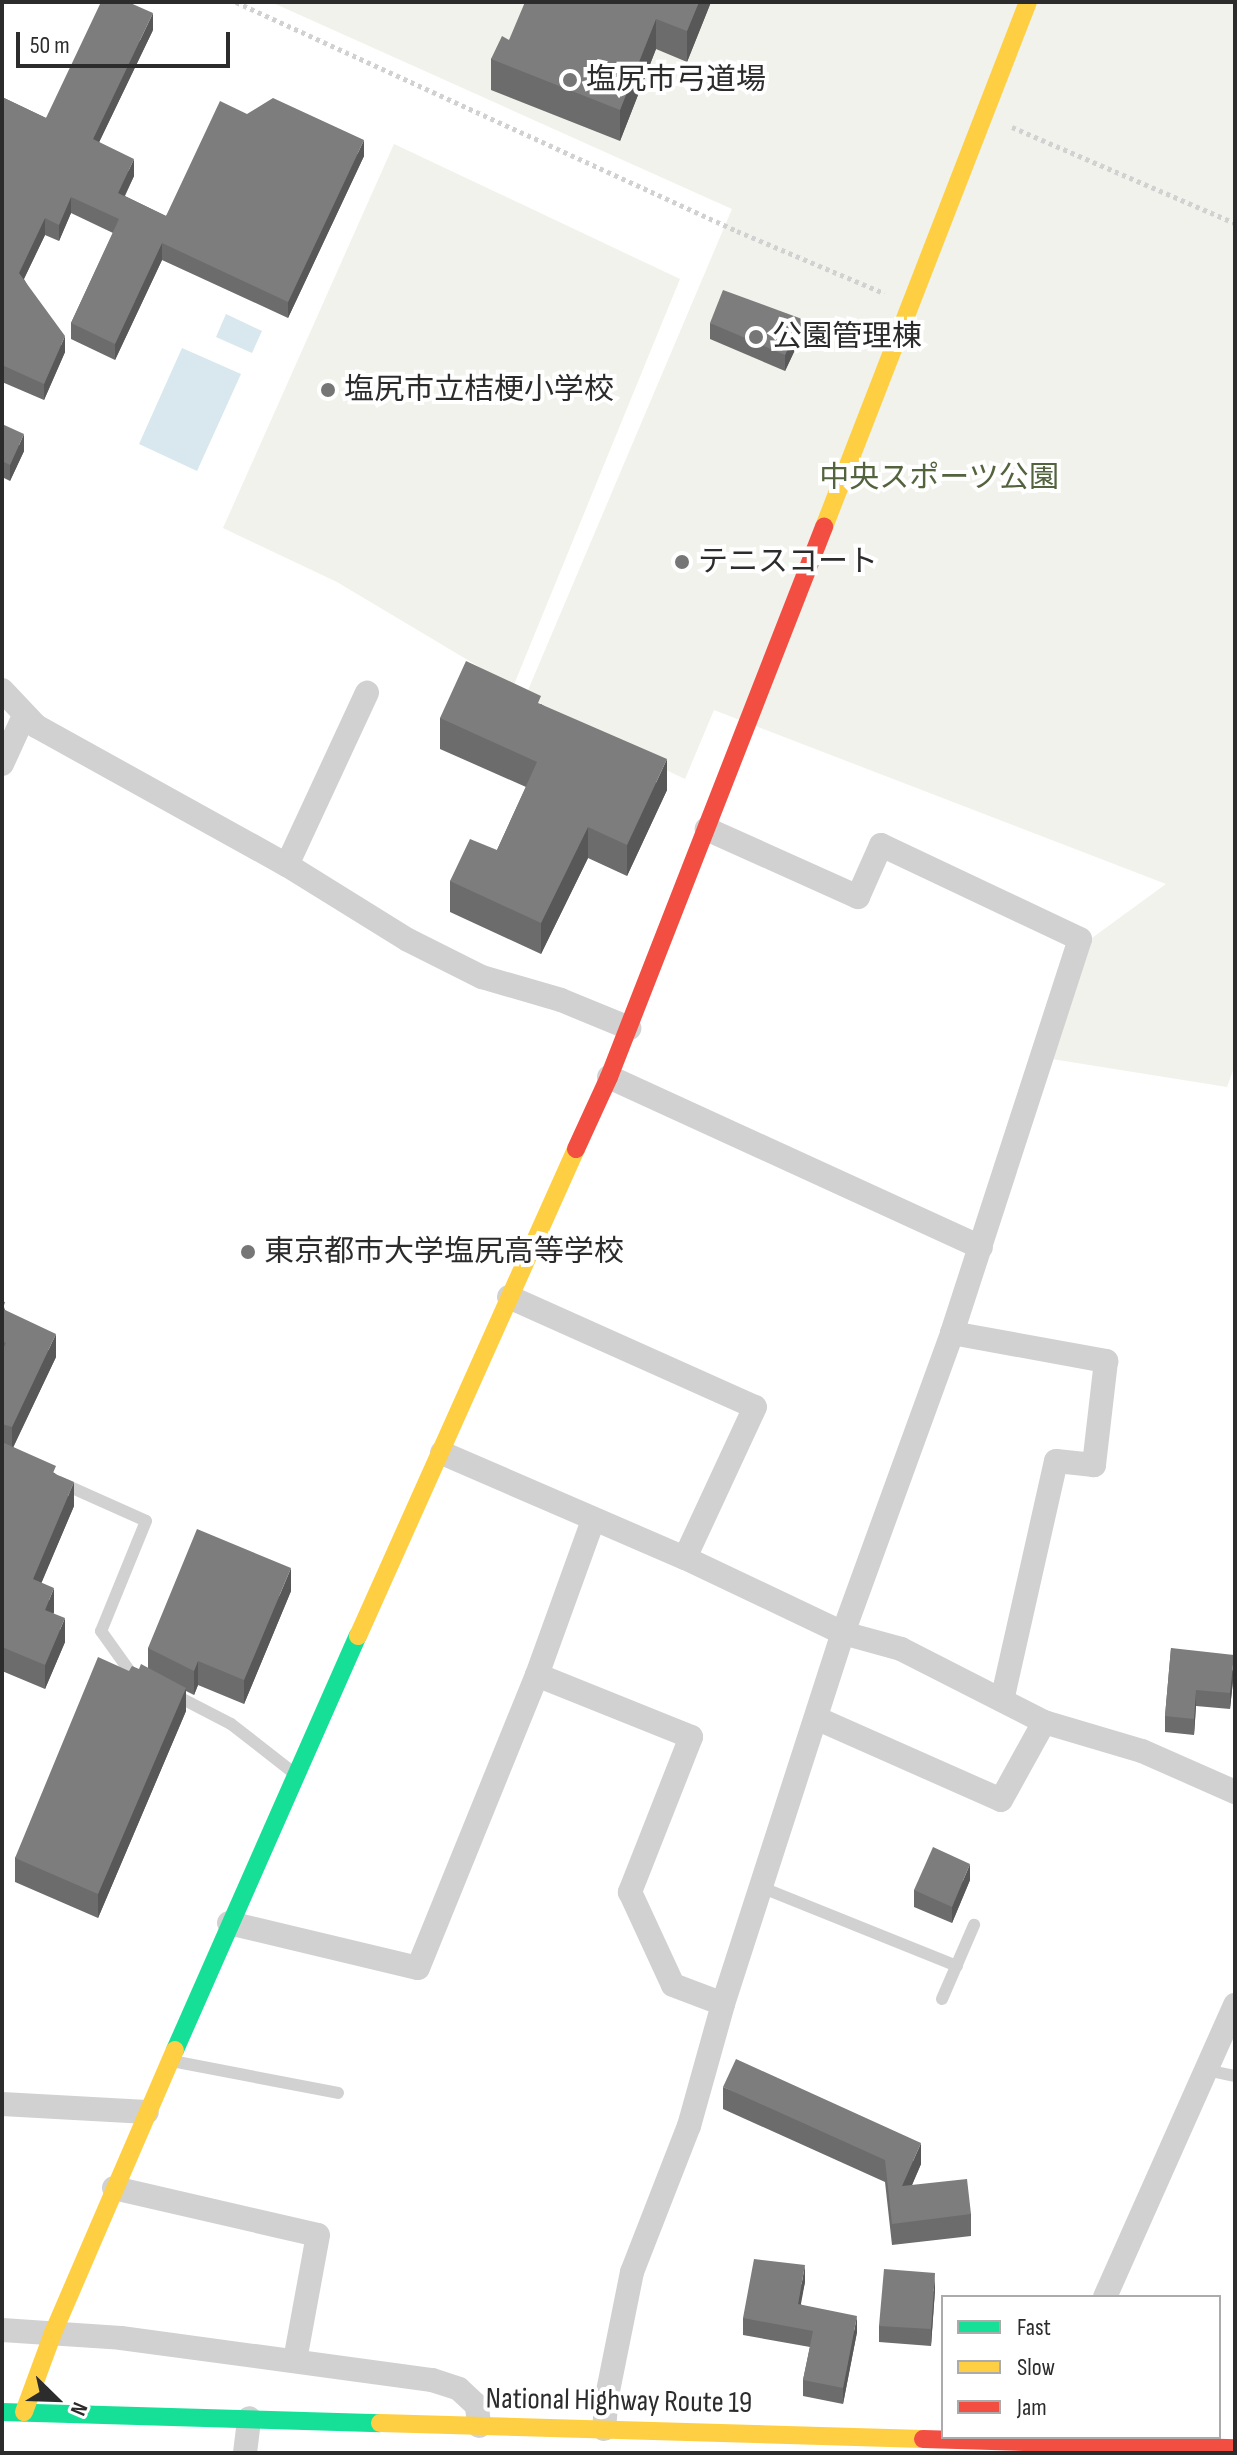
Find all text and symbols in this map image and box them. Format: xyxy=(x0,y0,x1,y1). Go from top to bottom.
scale bar xyxy=(20,16,234,66)
text: 50 m xyxy=(30,31,70,60)
place label: 塩尻市弓道場 xyxy=(586,62,766,98)
marker: 塩尻市弓道場 xyxy=(561,71,579,89)
place label: 公園管理棟 xyxy=(772,319,922,355)
marker: 公園管理棟 xyxy=(747,328,765,346)
place label: 塩尻市立桔梗小学校 xyxy=(344,372,614,408)
marker: 塩尻市立桔梗小学校 xyxy=(319,381,337,399)
park label: 中央スポーツ公園 xyxy=(819,460,1059,496)
place label: テニスコート xyxy=(698,544,878,580)
marker: テニスコート xyxy=(673,553,691,571)
place label: 東京都市大学塩尻高等学校 xyxy=(264,1234,624,1270)
marker: 東京都市大学塩尻高等学校 xyxy=(239,1243,257,1261)
legend xyxy=(941,2295,1221,2439)
text: Fast xyxy=(1017,2313,1051,2342)
text: Slow xyxy=(1017,2353,1055,2382)
north arrow xyxy=(16,2359,96,2439)
street label: National Highway Route 19 xyxy=(485,2381,753,2421)
text: Jam xyxy=(1017,2393,1047,2422)
text: N xyxy=(64,2398,93,2419)

